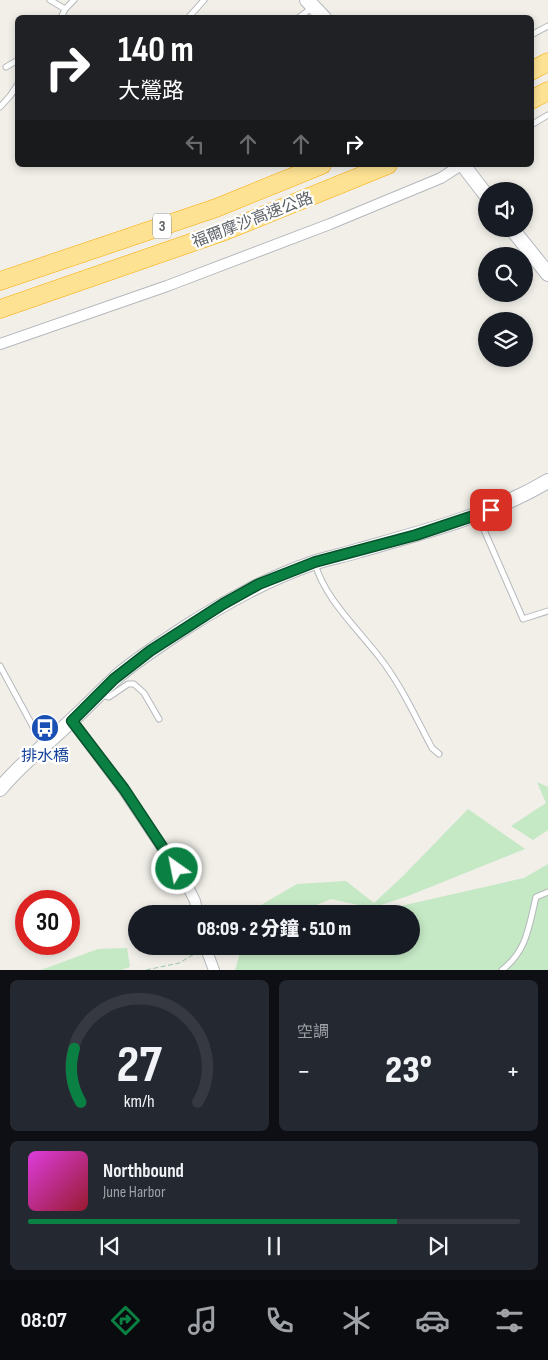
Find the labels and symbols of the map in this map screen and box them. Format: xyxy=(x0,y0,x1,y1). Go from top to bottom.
street label: 福爾摩沙高速公路 xyxy=(189,189,316,252)
road number: 3 xyxy=(153,214,171,238)
pin xyxy=(470,489,512,531)
bus stop icon: 排水橋 xyxy=(30,713,60,743)
place label: 排水橋 xyxy=(21,747,69,766)
position arrow xyxy=(150,842,202,894)
speed limit sign: 30 xyxy=(15,890,80,955)

